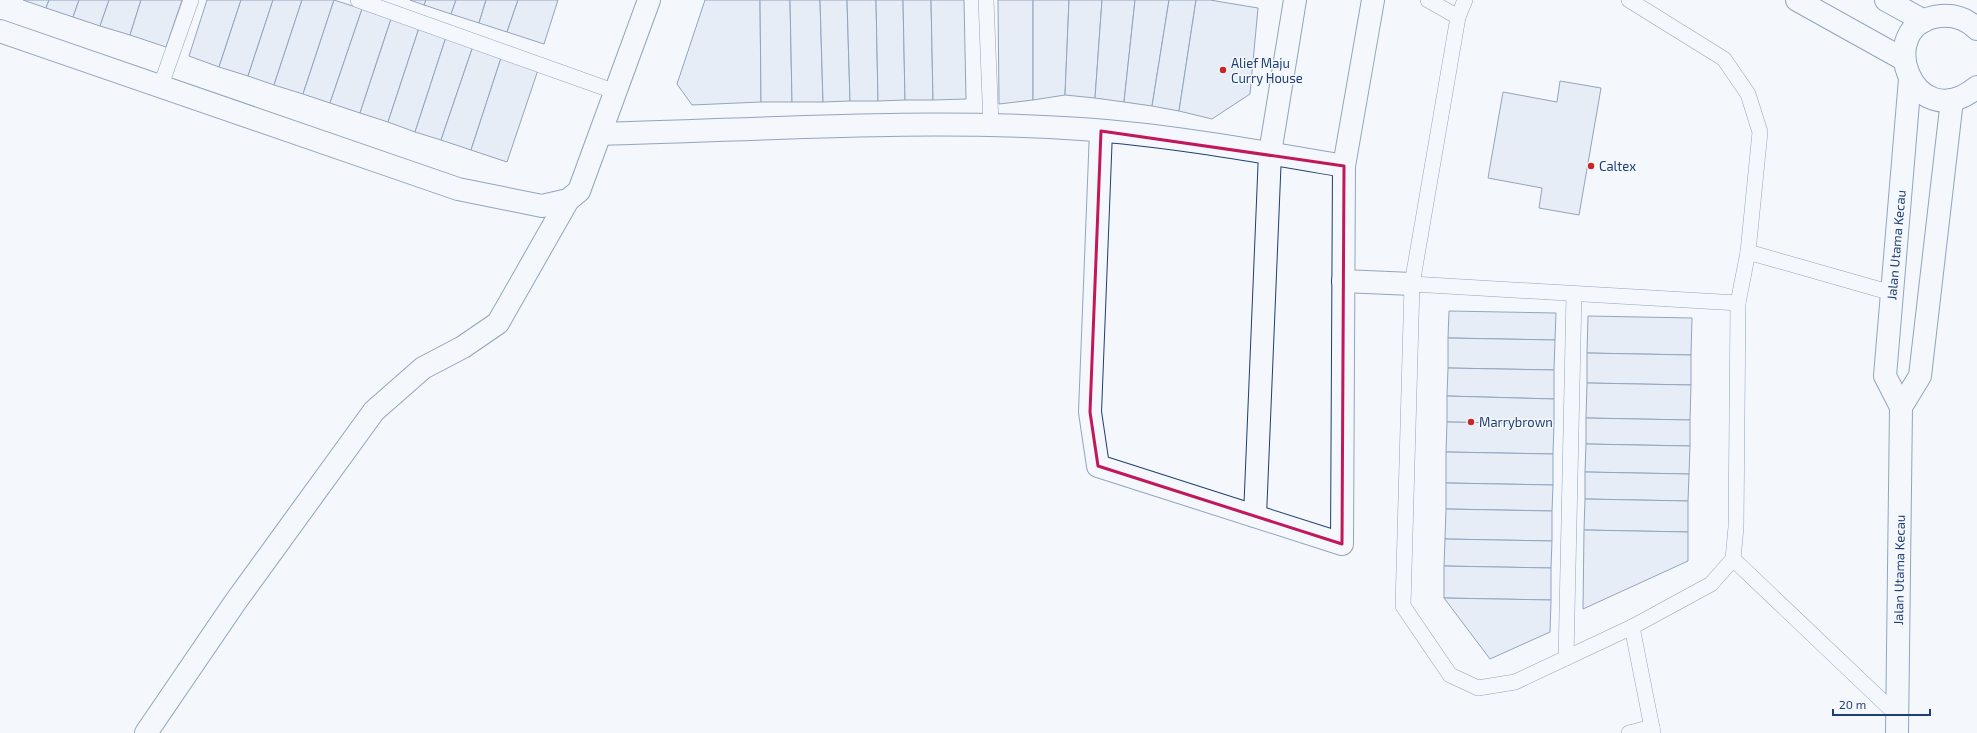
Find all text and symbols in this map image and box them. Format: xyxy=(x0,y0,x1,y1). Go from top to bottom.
place label: Alief Maju Curry House xyxy=(1231,55,1303,86)
marker: Alief Maju Curry House xyxy=(1218,65,1228,75)
place label: Caltex xyxy=(1599,158,1636,174)
marker: Caltex xyxy=(1586,161,1596,171)
street label: Jalan Utama Kecau xyxy=(1883,189,1909,301)
place label: Marrybrown xyxy=(1479,414,1553,430)
marker: Marrybrown xyxy=(1466,417,1476,427)
street label: Jalan Utama Kecau xyxy=(1890,515,1908,625)
scale bar xyxy=(1833,691,1930,717)
text: 20 m xyxy=(1839,697,1866,711)

